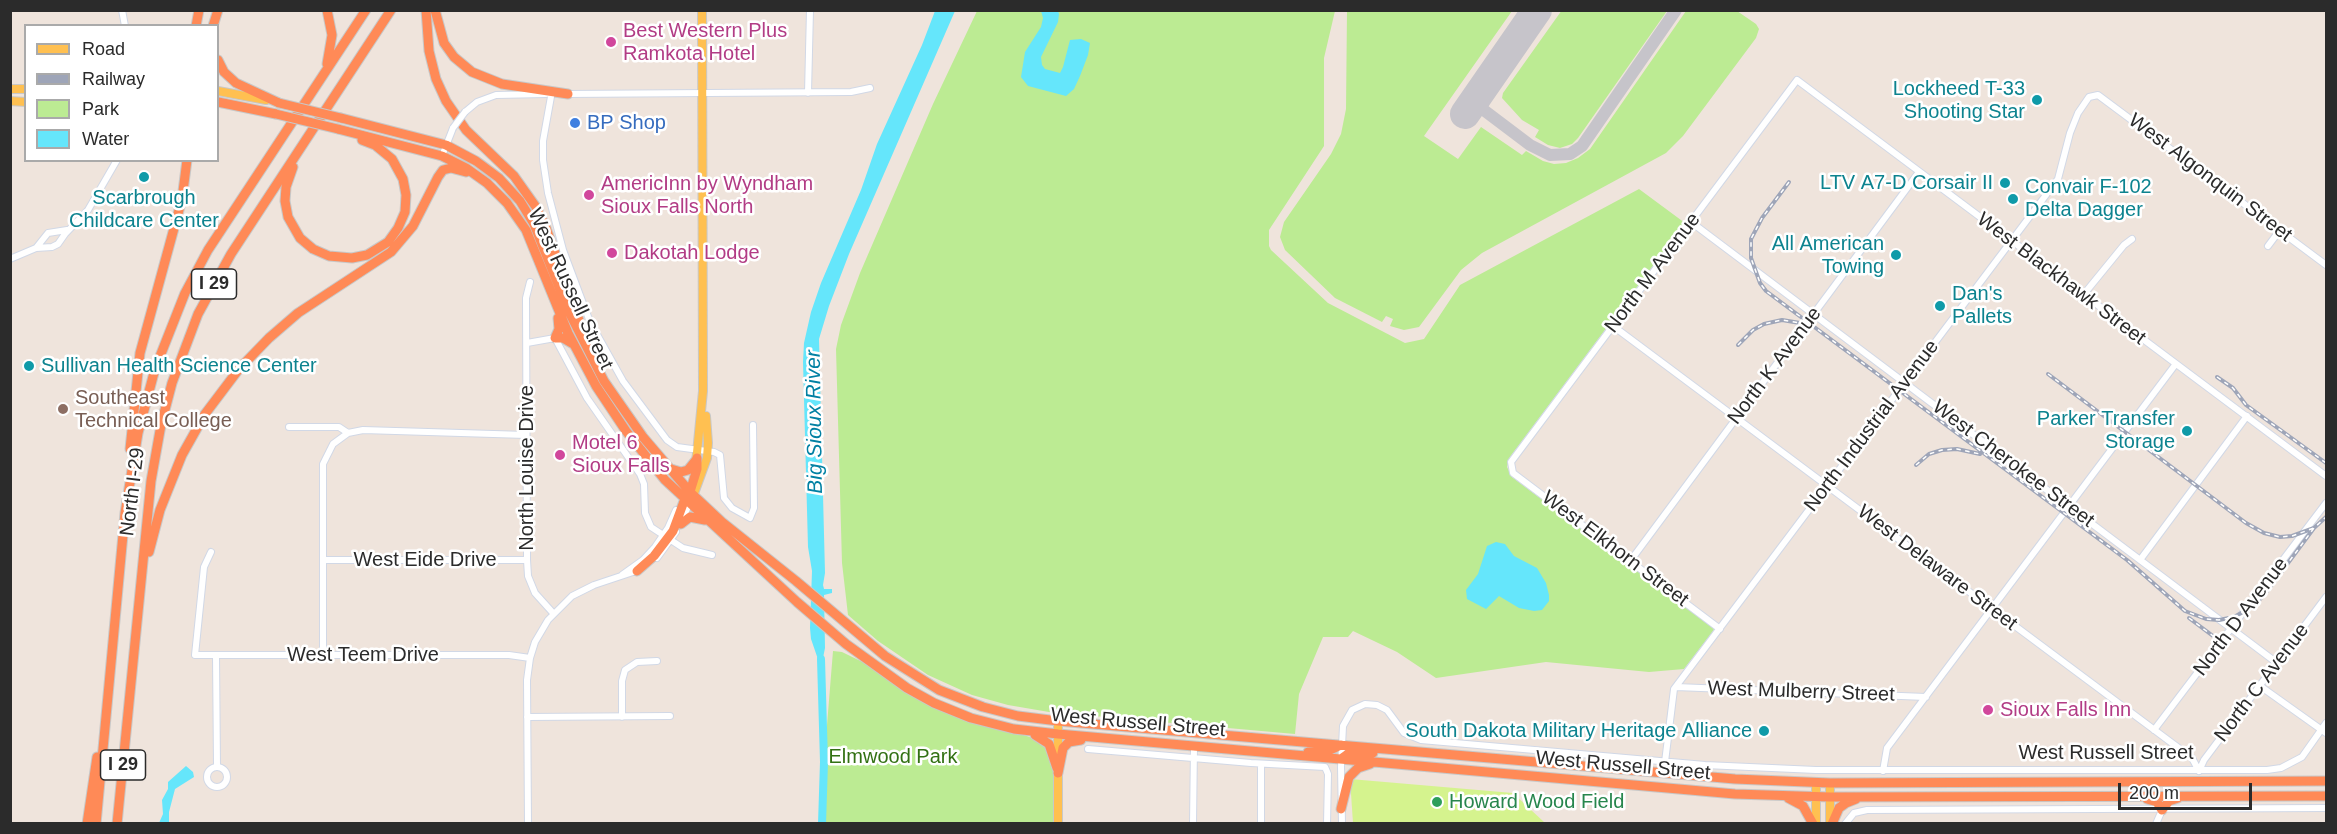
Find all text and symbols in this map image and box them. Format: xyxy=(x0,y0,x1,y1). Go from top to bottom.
place label: Best Western Plus Ramkota Hotel xyxy=(623,19,787,66)
legend xyxy=(24,24,219,162)
marker: Best Western Plus Ramkota Hotel xyxy=(604,35,618,49)
text: Road xyxy=(82,39,125,59)
text: Railway xyxy=(82,69,145,89)
place label: Lockheed T-33 Shooting Star xyxy=(1893,77,2025,124)
marker: Lockheed T-33 Shooting Star xyxy=(2030,93,2044,107)
text: Park xyxy=(82,99,119,119)
street label: West Algonquin Street xyxy=(2123,109,2297,247)
place label: BP Shop xyxy=(587,111,666,135)
marker: BP Shop xyxy=(568,116,582,130)
text: Water xyxy=(82,129,129,149)
marker: Scarbrough Childcare Center xyxy=(137,170,151,184)
place label: LTV A7-D Corsair II xyxy=(1820,171,1993,195)
place label: AmericInn by Wyndham Sioux Falls North xyxy=(601,172,813,219)
place label: Convair F-102 Delta Dagger xyxy=(2025,175,2152,222)
marker: LTV A7-D Corsair II xyxy=(1998,176,2012,190)
place label: Scarbrough Childcare Center xyxy=(69,186,219,233)
marker: AmericInn by Wyndham Sioux Falls North xyxy=(582,188,596,202)
marker: Convair F-102 Delta Dagger xyxy=(2006,192,2020,206)
street label: West Russell Street xyxy=(522,205,618,373)
street label: North M Avenue xyxy=(1600,208,1706,338)
street label: West Blackhawk Street xyxy=(1972,208,2150,350)
place label: All American Towing xyxy=(1772,232,1884,279)
place label: Dakotah Lodge xyxy=(624,241,760,265)
marker: Dakotah Lodge xyxy=(605,246,619,260)
marker: All American Towing xyxy=(1889,248,1903,262)
road number: I 29 xyxy=(192,269,236,299)
place label: Dan's Pallets xyxy=(1952,282,2012,329)
marker: Dan's Pallets xyxy=(1933,299,1947,313)
street label: North K Avenue xyxy=(1723,303,1827,429)
street label: North Industrial Avenue xyxy=(1800,335,1944,517)
water label: Big Sioux River xyxy=(801,350,829,494)
place label: Sullivan Health Science Center xyxy=(41,354,317,378)
marker: Sullivan Health Science Center xyxy=(22,359,36,373)
street label: North Louise Drive xyxy=(515,385,539,551)
place label: Southeast Technical College xyxy=(75,386,232,433)
street label: West Cherokee Street xyxy=(1927,395,2099,533)
marker: Southeast Technical College xyxy=(56,402,70,416)
place label: Parker Transfer Storage xyxy=(2037,407,2175,454)
marker: Parker Transfer Storage xyxy=(2180,424,2194,438)
place label: Motel 6 Sioux Falls xyxy=(572,431,670,478)
street label: North I-29 xyxy=(116,446,150,538)
marker: Motel 6 Sioux Falls xyxy=(553,448,567,462)
street label: West Elkhorn Street xyxy=(1537,486,1693,612)
street label: West Delaware Street xyxy=(1852,500,2022,636)
street label: West Eide Drive xyxy=(353,548,497,572)
street label: North D Avenue xyxy=(2189,553,2293,681)
street label: North C Avenue xyxy=(2210,619,2314,747)
street label: West Teem Drive xyxy=(287,643,439,667)
street label: West Mulberry Street xyxy=(1707,677,1895,707)
place label: Sioux Falls Inn xyxy=(2000,698,2131,722)
street label: West Russell Street xyxy=(1050,703,1226,743)
marker: Sioux Falls Inn xyxy=(1981,703,1995,717)
place label: South Dakota Military Heritage Alliance xyxy=(1405,719,1752,743)
marker: South Dakota Military Heritage Alliance xyxy=(1757,724,1771,738)
street label: West Russell Street xyxy=(2018,741,2194,765)
park label: Elmwood Park xyxy=(829,745,957,769)
street label: West Russell Street xyxy=(1535,746,1711,786)
road number: I 29 xyxy=(100,750,146,780)
scale bar xyxy=(2121,771,2254,809)
text: 200 m xyxy=(2129,783,2179,803)
place label: Howard Wood Field xyxy=(1449,790,1624,814)
marker: Howard Wood Field xyxy=(1430,795,1444,809)

